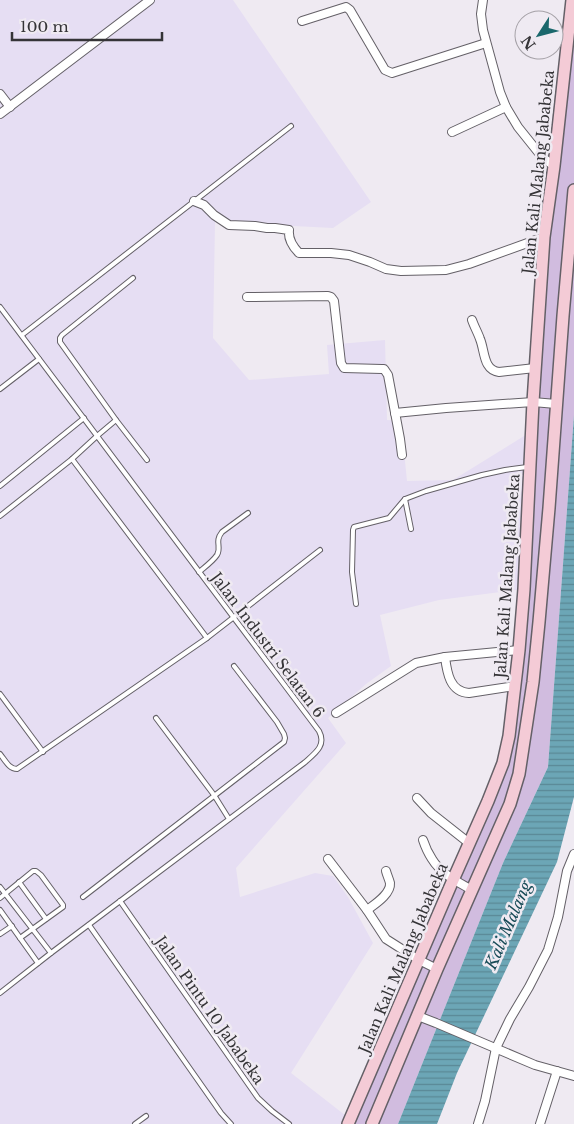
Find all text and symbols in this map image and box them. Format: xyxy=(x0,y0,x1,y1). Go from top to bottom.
scale bar xyxy=(12,10,162,42)
north arrow xyxy=(514,10,564,60)
text: 100 m xyxy=(20,17,69,36)
text: N xyxy=(517,32,540,53)
street label: Jalan Kali Malang Jababeka xyxy=(518,68,558,277)
street label: Jalan Kali Malang Jababeka xyxy=(490,472,524,681)
street label: Jalan Industri Selatan 6 xyxy=(206,567,329,721)
street label: Jalan Kali Malang Jababeka xyxy=(353,859,452,1058)
water label: Kali Malang xyxy=(480,877,536,973)
street label: Jalan Pintu 10 Jababeka xyxy=(150,930,269,1088)

